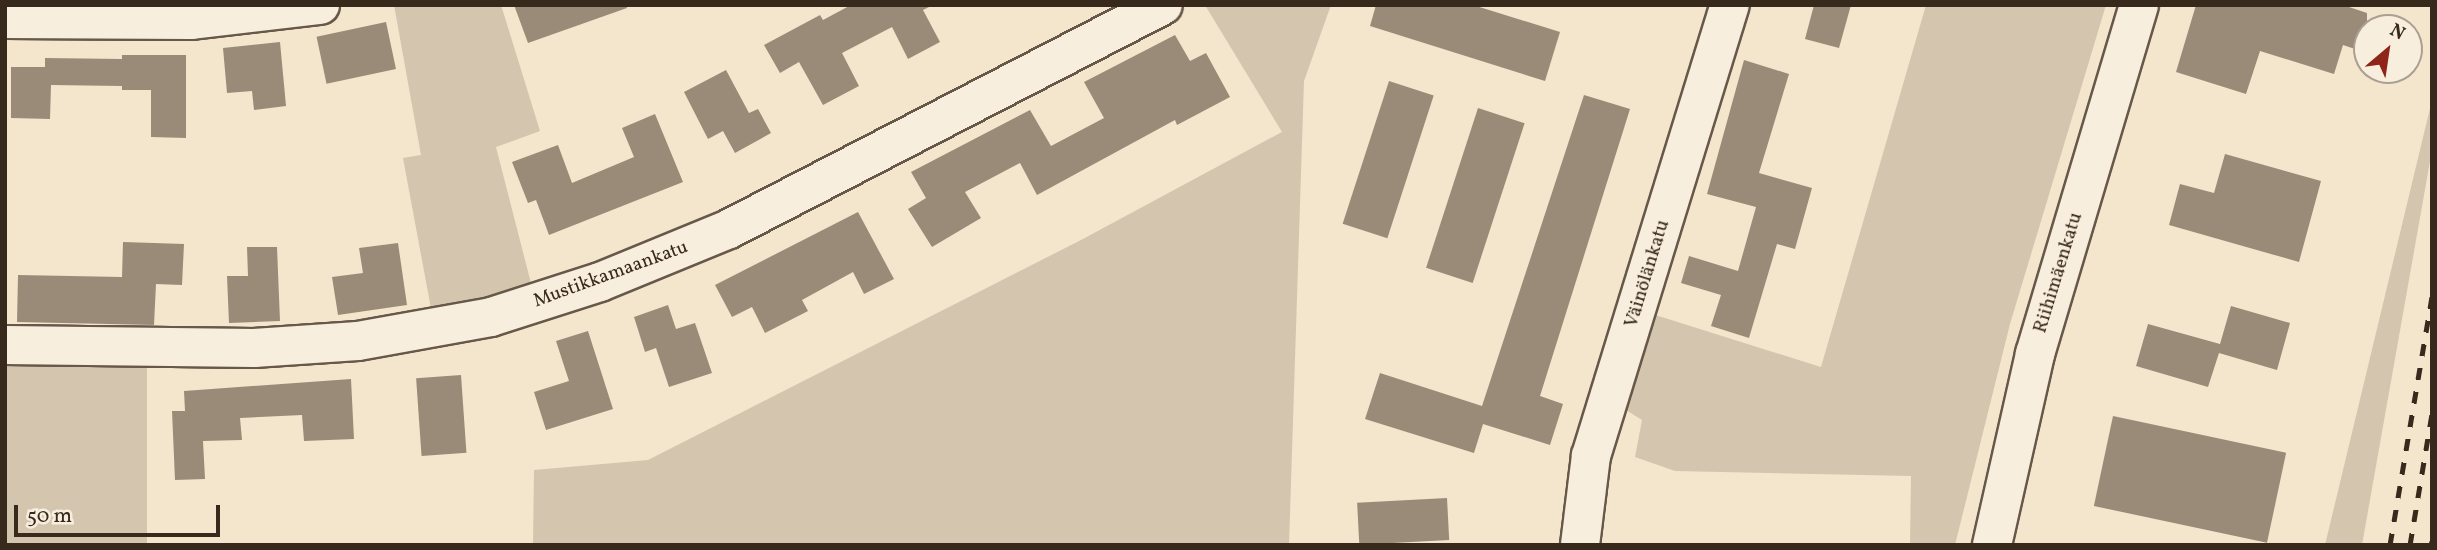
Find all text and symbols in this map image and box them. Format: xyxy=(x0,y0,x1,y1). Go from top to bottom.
north arrow xyxy=(2353,14,2423,84)
text: N xyxy=(2385,18,2410,47)
street label: Riihimäenkatu xyxy=(2030,210,2088,336)
street label: Väinölänkatu xyxy=(1621,217,1675,331)
street label: Mustikkamaankatu xyxy=(531,236,691,314)
scale bar xyxy=(18,490,224,534)
text: 50 m xyxy=(27,502,72,531)

